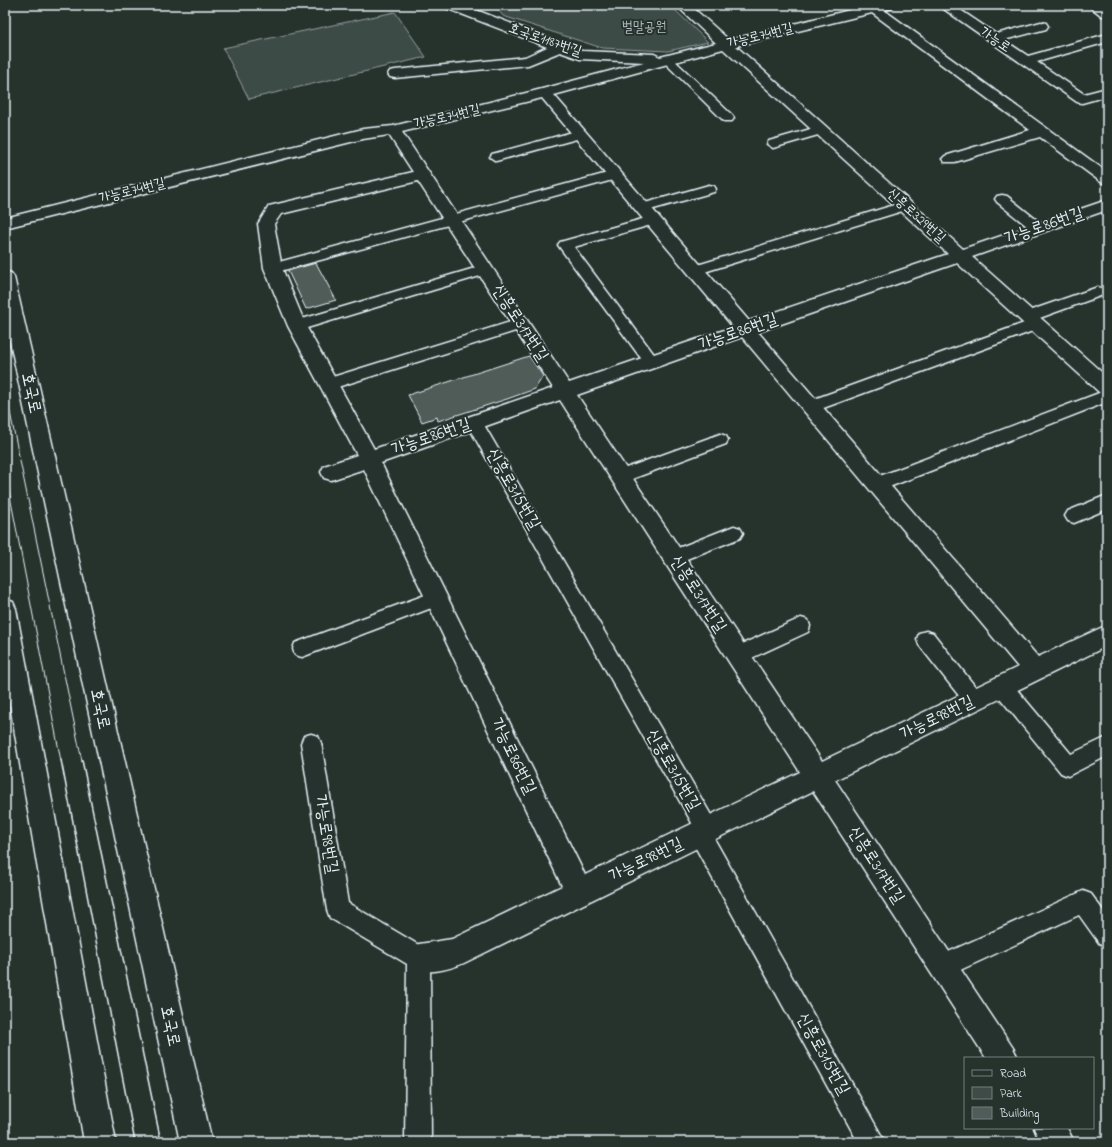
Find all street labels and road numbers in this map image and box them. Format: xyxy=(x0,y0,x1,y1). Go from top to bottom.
street label: 가능로74번길 xyxy=(725,17,796,54)
street label: 호국로1187번길 xyxy=(506,18,585,63)
street label: 가능로 xyxy=(975,22,1015,58)
street label: 가능로74번길 xyxy=(412,99,483,135)
street label: 가능로74번길 xyxy=(97,172,168,209)
street label: 신흥로329번길 xyxy=(882,184,951,249)
street label: 가능로86번길 xyxy=(1001,201,1087,251)
street label: 신흥로317번길 xyxy=(486,279,555,367)
street label: 가능로86번길 xyxy=(695,307,781,357)
street label: 호국로 xyxy=(15,370,47,416)
street label: 가능로86번길 xyxy=(388,412,474,462)
street label: 신흥로315번길 xyxy=(480,444,547,535)
street label: 신흥로317번길 xyxy=(664,550,733,638)
street label: 호국로 xyxy=(84,686,116,732)
street label: 가능로98번길 xyxy=(896,689,979,747)
street label: 가능로86번길 xyxy=(484,714,542,799)
street label: 신흥로315번길 xyxy=(640,725,707,816)
street label: 가능로98번길 xyxy=(307,793,345,876)
street label: 신흥로317번길 xyxy=(842,821,911,909)
street label: 가능로98번길 xyxy=(605,831,688,889)
street label: 호국로 xyxy=(154,1003,186,1049)
street label: 신흥로315번길 xyxy=(790,1008,856,1100)

